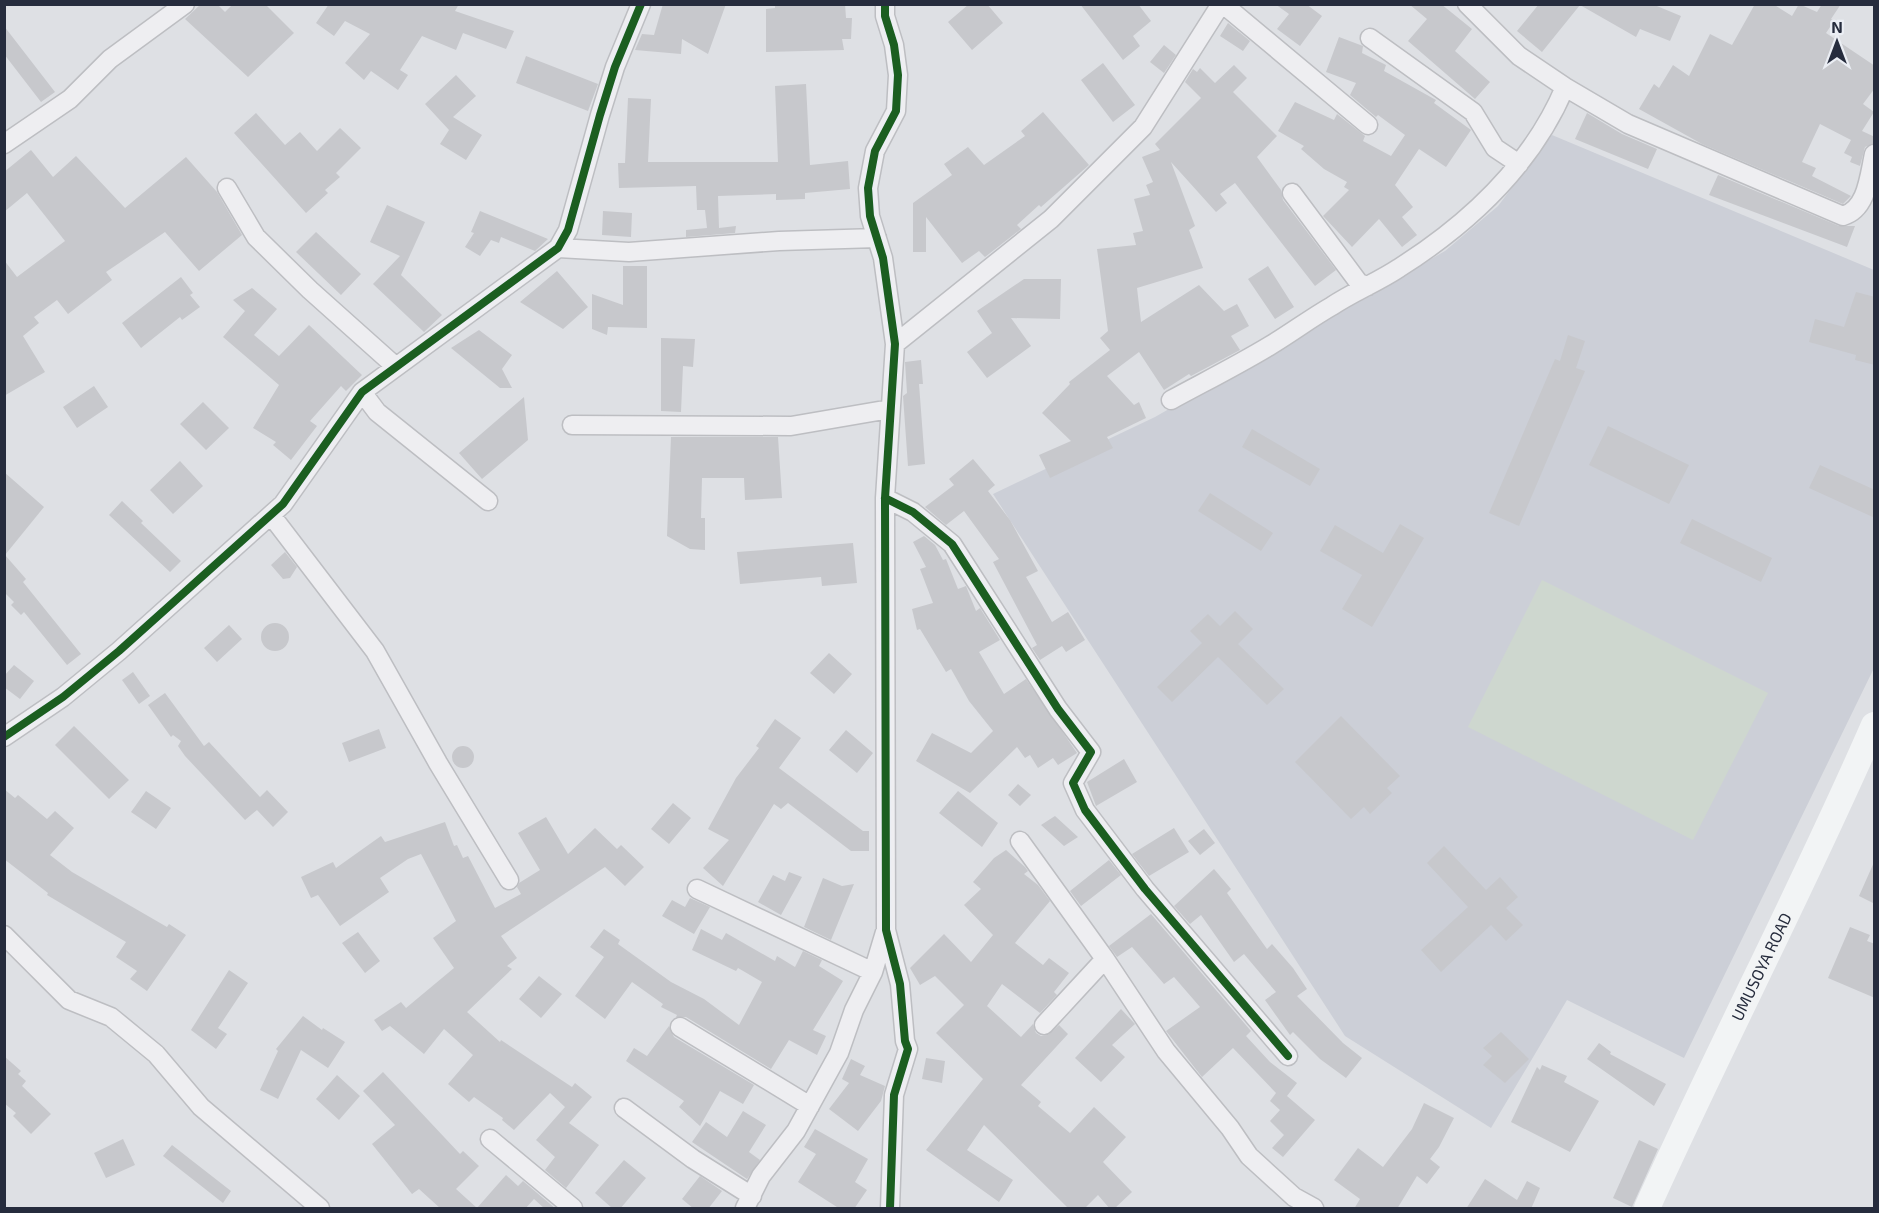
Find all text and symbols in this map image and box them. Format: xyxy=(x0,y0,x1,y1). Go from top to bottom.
north arrow xyxy=(1807,12,1867,72)
text: N xyxy=(1831,17,1843,36)
street label: UMUSOYA ROAD xyxy=(1727,910,1795,1023)

